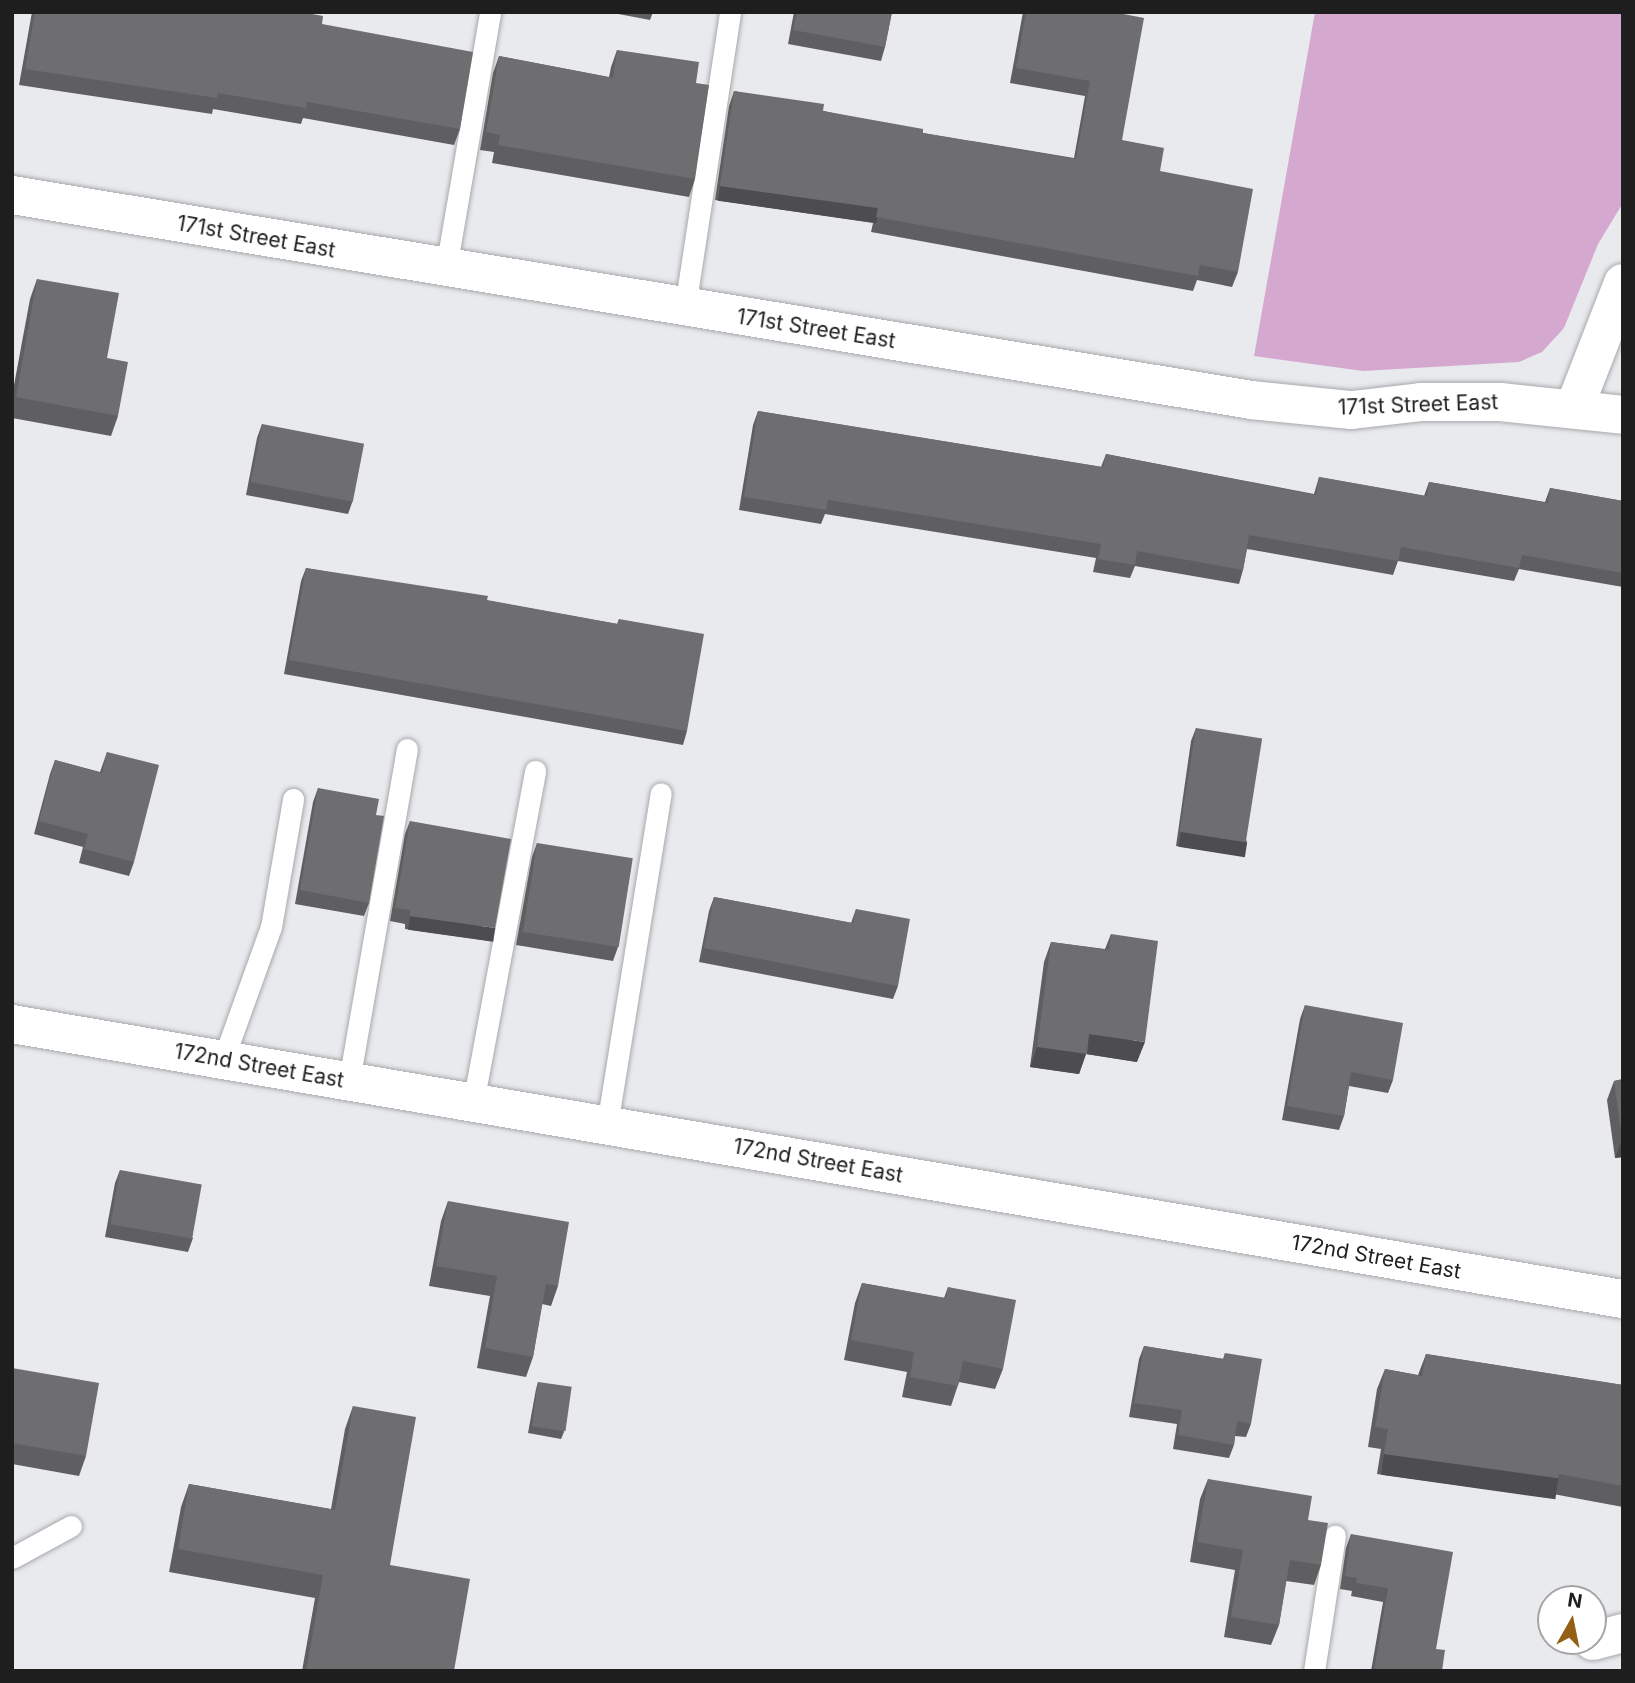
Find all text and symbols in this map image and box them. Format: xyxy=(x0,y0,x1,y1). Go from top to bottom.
street label: 171st Street East xyxy=(175,211,337,263)
street label: 171st Street East xyxy=(735,304,897,354)
street label: 171st Street East xyxy=(1337,390,1499,420)
street label: 172nd Street East xyxy=(172,1039,346,1093)
street label: 172nd Street East xyxy=(731,1134,905,1188)
street label: 172nd Street East xyxy=(1289,1230,1463,1284)
north arrow xyxy=(1537,1585,1607,1655)
text: N xyxy=(1566,1588,1584,1613)

